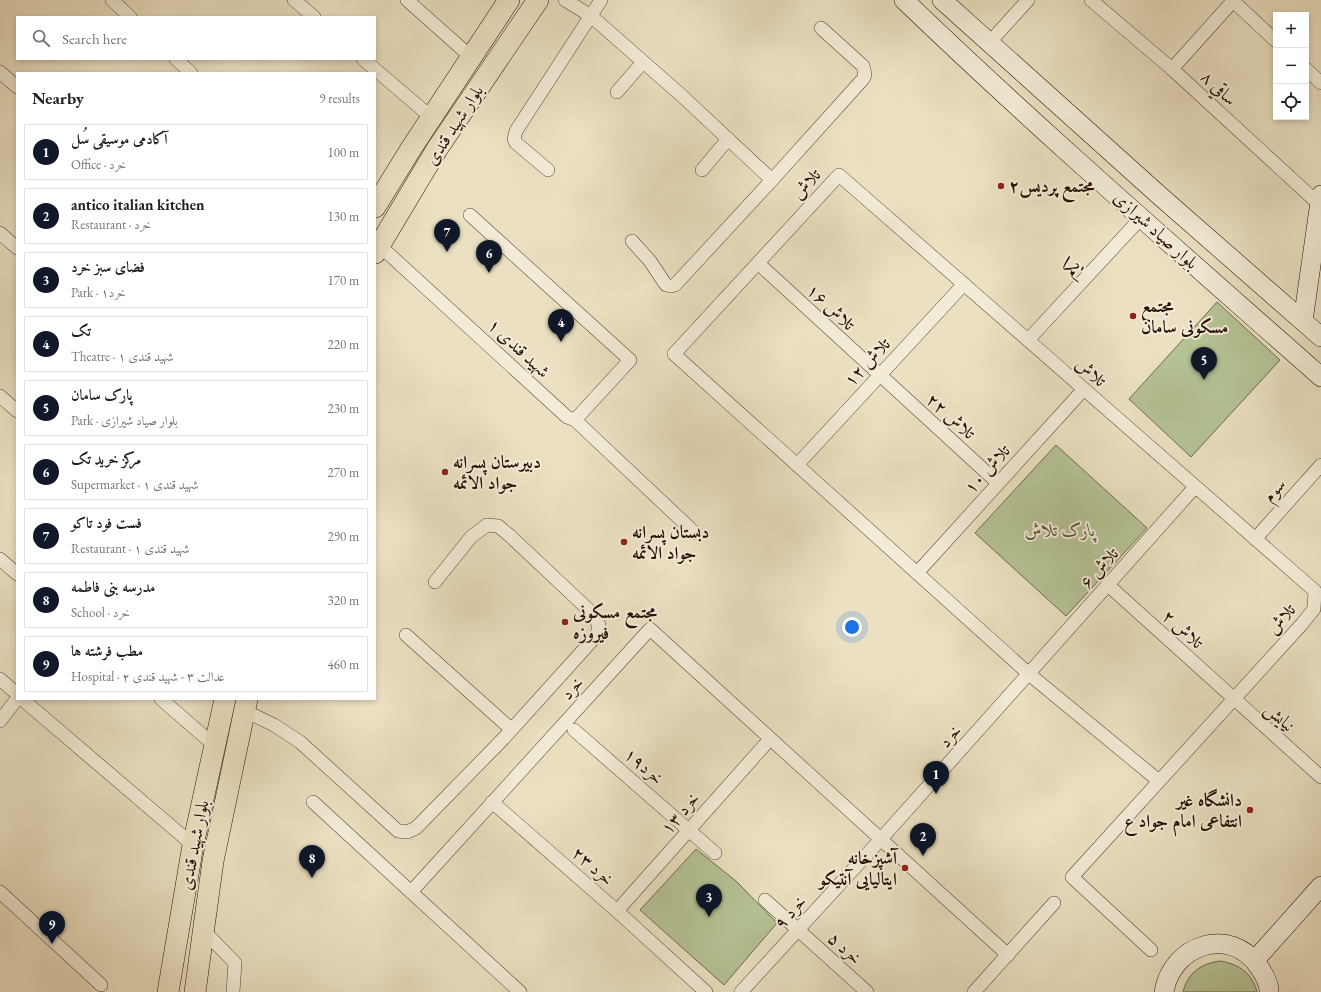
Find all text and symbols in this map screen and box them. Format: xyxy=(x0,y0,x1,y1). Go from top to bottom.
map controls xyxy=(1273,12,1309,120)
button: + xyxy=(1273,12,1309,48)
search box xyxy=(16,16,376,60)
icon: search xyxy=(30,27,52,49)
text: Search here xyxy=(62,29,127,48)
button: − xyxy=(1273,48,1309,84)
street label: ساقي ۸ xyxy=(1194,65,1242,113)
street label: بلوار شهید قندی xyxy=(419,80,489,170)
button: locate xyxy=(1273,84,1309,120)
text: Nearby xyxy=(32,87,84,109)
text: 9 results xyxy=(319,90,360,107)
text: آکادمی موسیقی سُل xyxy=(71,129,168,148)
text: 1 xyxy=(43,144,49,161)
text: 100 m xyxy=(328,144,359,161)
text: Office · خرد xyxy=(71,156,126,173)
street label: تلاش xyxy=(786,163,826,204)
place label: مجتمع پردیس۲ xyxy=(1009,174,1095,203)
marker: مجتمع پردیس۲ xyxy=(996,181,1006,191)
street label: بلوار صیاد شیرازی xyxy=(1109,186,1203,274)
text: antico italian kitchen xyxy=(71,195,204,214)
text: 2 xyxy=(43,208,49,225)
text: 130 m xyxy=(328,208,359,225)
text: Restaurant · خرد xyxy=(71,216,151,233)
pin: 7 xyxy=(434,219,460,252)
pin: 6 xyxy=(476,240,502,273)
street label: یکم xyxy=(1057,252,1090,284)
text: فضای سبز خرد xyxy=(71,257,145,276)
text: 3 xyxy=(43,272,49,289)
text: 170 m xyxy=(328,272,359,289)
street label: تلاش ۱۶ xyxy=(802,278,861,335)
text: Park · خرد۱ xyxy=(71,284,126,301)
place label: مجتمع مسکونی سامان xyxy=(1141,294,1228,338)
pin: 4 xyxy=(548,309,574,342)
marker: مجتمع مسکونی سامان xyxy=(1128,311,1138,321)
street label: شهيد قندی ۱ xyxy=(483,313,555,383)
text: تک xyxy=(71,321,91,340)
street label: تلاش ۱۲ xyxy=(838,332,895,391)
text: 4 xyxy=(43,336,49,353)
text: 220 m xyxy=(328,336,359,353)
pin: 5 xyxy=(1191,347,1217,380)
text: Theatre · شهيد قندی ۱ xyxy=(71,348,174,365)
street label: تلاش xyxy=(1071,352,1112,392)
text: پارک سامان xyxy=(71,385,132,404)
street label: تلاش ۲۲ xyxy=(922,388,981,444)
text: 5 xyxy=(43,400,49,417)
text: 230 m xyxy=(328,400,359,417)
text: Park · بلوار صیاد شیرازی xyxy=(71,412,178,429)
street label: تلاش ۱۰ xyxy=(959,439,1015,498)
text: مرکز خرید تک xyxy=(71,449,141,468)
place label: دبیرستان پسرانه جواد الائمه xyxy=(453,450,541,494)
text: 6 xyxy=(43,464,49,481)
text: 270 m xyxy=(328,464,359,481)
marker: دبیرستان پسرانه جواد الائمه xyxy=(440,467,450,477)
street label: سوم xyxy=(1257,473,1294,510)
text: Supermarket · شهيد قندی ۱ xyxy=(71,476,198,493)
text: فست فود تاکو xyxy=(71,513,142,532)
park label: پارک تلاش xyxy=(1024,518,1097,543)
place label: دبستان پسرانه جواد الائمه xyxy=(632,520,709,564)
text: 7 xyxy=(43,528,49,545)
text: 290 m xyxy=(328,528,359,545)
marker: دبستان پسرانه جواد الائمه xyxy=(619,537,629,547)
text: Restaurant · شهيد قندی ۱ xyxy=(71,540,190,557)
street label: تلاش ۶ xyxy=(1074,542,1124,593)
text: مدرسه بنی فاطمه xyxy=(71,577,155,596)
text: 8 xyxy=(43,592,49,609)
text: 320 m xyxy=(328,592,359,609)
street label: تلاش xyxy=(1261,598,1301,639)
place label: مجتمع مسکونی فیروزه xyxy=(572,600,658,644)
text: School · خرد xyxy=(71,604,130,621)
street label: تلاش ۲ xyxy=(1158,604,1209,654)
marker: مجتمع مسکونی فیروزه xyxy=(560,617,570,627)
your location xyxy=(842,617,862,637)
text: مطب فرشته ها xyxy=(71,641,143,660)
text: 9 xyxy=(43,656,49,673)
text: 460 m xyxy=(328,656,359,673)
text: Hospital · عدالت ۳ - شهید قندی ۲ xyxy=(71,668,225,685)
street label: خرد xyxy=(555,671,588,704)
street label: نیایش xyxy=(1260,697,1300,737)
street label: خرد xyxy=(933,719,966,752)
street label: خرد۱۹ xyxy=(620,742,669,789)
pin: 1 xyxy=(923,761,949,794)
street label: خرد ۱۳ xyxy=(655,787,704,839)
place label: دانشگاه غیر انتفاعی امام جواد ع xyxy=(1124,788,1242,837)
street label: بلوار شهید قندی xyxy=(174,798,214,892)
marker: دانشگاه غیر انتفاعی امام جواد ع xyxy=(1245,805,1255,815)
pin: 2 xyxy=(910,823,936,856)
street label: خرد ۲۳ xyxy=(567,841,619,890)
pin: 8 xyxy=(299,845,325,878)
place label: آشپزخانه ایتالیایی آنتیکو xyxy=(817,846,899,891)
marker: آشپزخانه ایتالیایی آنتیکو xyxy=(900,863,910,873)
pin: 3 xyxy=(696,884,722,917)
street label: خرد ۹ xyxy=(768,890,811,933)
pin: 9 xyxy=(39,911,65,944)
street label: خرد ۵ xyxy=(824,926,867,969)

